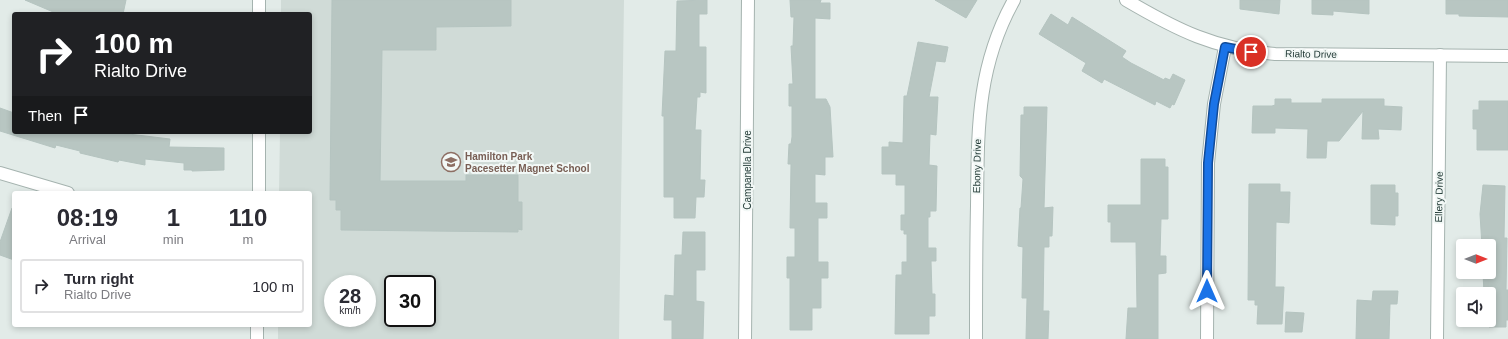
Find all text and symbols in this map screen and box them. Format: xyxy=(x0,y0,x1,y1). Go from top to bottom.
icon: right xyxy=(28,28,80,80)
text: 100 m xyxy=(94,28,173,59)
pin xyxy=(1234,35,1268,69)
icon: arrive xyxy=(1240,41,1262,63)
street label: Rialto Drive xyxy=(1285,48,1337,60)
text: Rialto Drive xyxy=(94,61,187,81)
icon: arrive xyxy=(70,104,92,126)
text: Then xyxy=(28,107,62,124)
street label: Campanella Drive xyxy=(742,130,753,210)
street label: Ebony Drive xyxy=(971,138,983,193)
school or university icon: Hamilton Park Pacesetter Magnet School xyxy=(440,151,462,173)
place label: Hamilton Park Pacesetter Magnet School xyxy=(465,151,590,174)
street label: Ellery Drive xyxy=(1433,171,1445,223)
text: 08:19 xyxy=(57,204,118,231)
text: 1 xyxy=(167,204,180,231)
text: 110 xyxy=(229,204,267,231)
text: Arrival xyxy=(69,232,106,247)
text: min xyxy=(163,232,184,247)
text: m xyxy=(242,232,253,247)
north arrow xyxy=(1456,239,1496,279)
map controls xyxy=(1456,239,1496,327)
text: Turn right xyxy=(64,270,134,287)
position arrow xyxy=(1186,270,1228,312)
icon: right xyxy=(30,275,52,297)
speed limit sign: 30 xyxy=(384,275,436,327)
text: 100 m xyxy=(252,278,294,295)
text: 28 xyxy=(339,285,361,307)
text: Rialto Drive xyxy=(64,287,131,302)
button: sound xyxy=(1456,287,1496,327)
text: km/h xyxy=(339,305,361,316)

